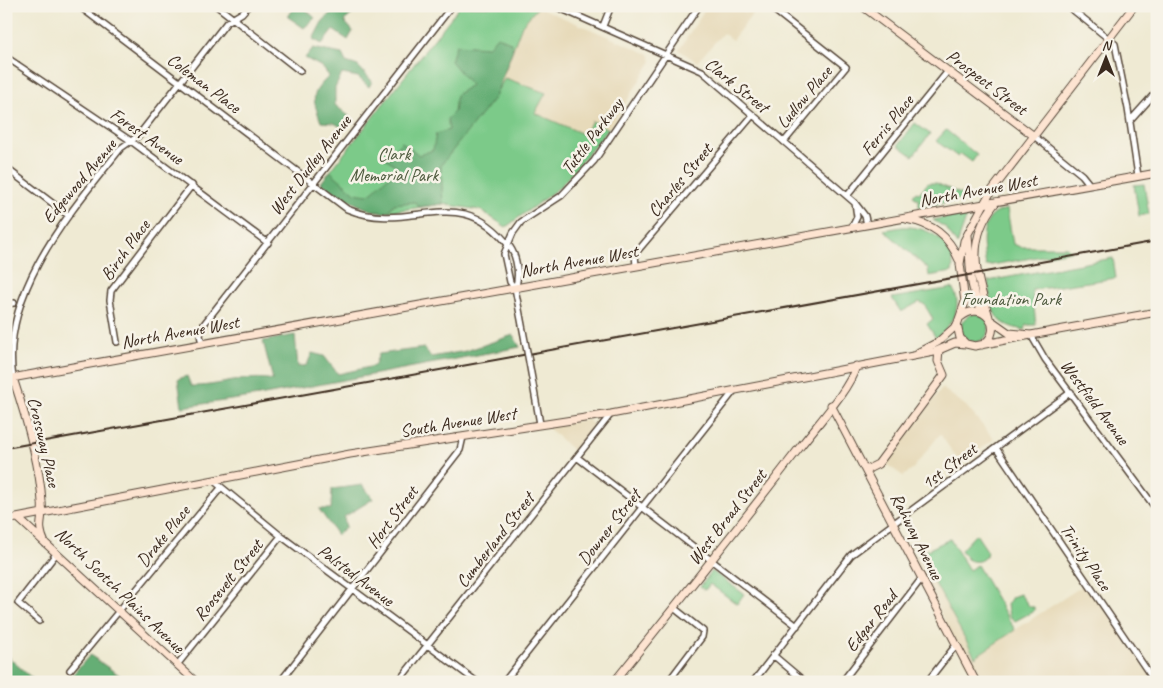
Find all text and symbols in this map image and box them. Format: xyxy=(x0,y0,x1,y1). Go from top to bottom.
north arrow xyxy=(1080,32,1130,82)
text: N xyxy=(1102,37,1113,54)
street label: Prospect Street xyxy=(942,44,1033,121)
street label: Coleman Place xyxy=(163,48,246,118)
street label: Clark Street xyxy=(701,53,776,119)
street label: Ludlow Place xyxy=(772,60,837,133)
street label: Ferris Place xyxy=(856,89,919,160)
street label: Tuttle Parkway xyxy=(556,92,629,178)
street label: Forest Avenue xyxy=(106,103,189,170)
street label: West Dudley Avenue xyxy=(264,110,356,219)
street label: Edgewood Avenue xyxy=(37,133,122,228)
street label: Charles Street xyxy=(643,137,718,221)
park label: Clark Memorial Park xyxy=(350,143,439,186)
street label: North Avenue West xyxy=(918,168,1040,211)
street label: Birch Place xyxy=(96,214,155,285)
street label: North Avenue West xyxy=(519,239,641,282)
park label: Foundation Park xyxy=(961,288,1062,310)
street label: North Avenue West xyxy=(120,310,242,353)
street label: Westfield Avenue xyxy=(1056,355,1135,450)
street label: Crossway Place xyxy=(23,395,65,490)
street label: South Avenue West xyxy=(399,402,520,442)
street label: 1st Street xyxy=(917,437,983,494)
street label: West Broad Street xyxy=(683,463,772,569)
street label: Hort Street xyxy=(362,480,424,552)
street label: Downer Street xyxy=(573,482,647,569)
street label: Cumberland Street xyxy=(451,486,541,592)
street label: Rahway Avenue xyxy=(886,489,949,584)
street label: Drake Place xyxy=(132,500,195,571)
street label: Trinity Place xyxy=(1056,519,1117,596)
street label: North Scotch Plains Avenue xyxy=(51,522,190,658)
street label: Roosevelt Street xyxy=(189,533,269,625)
street label: Palsted Avenue xyxy=(314,539,399,611)
street label: Edgar Road xyxy=(840,584,904,656)

